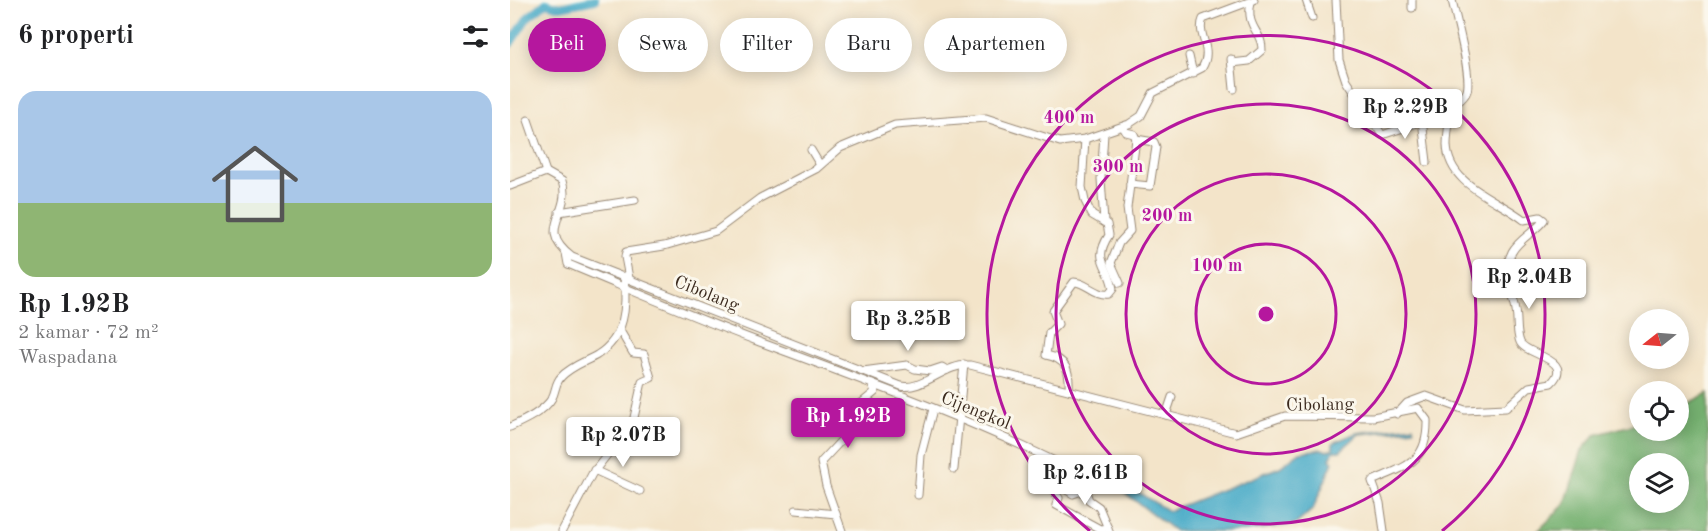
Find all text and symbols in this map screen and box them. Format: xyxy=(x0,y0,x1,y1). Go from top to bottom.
chip: Beli xyxy=(528,18,606,72)
chip: Sewa xyxy=(618,18,708,72)
chip: Filter xyxy=(720,18,813,72)
chip: Baru xyxy=(825,18,912,72)
chip: Apartemen xyxy=(924,18,1067,72)
icon: filters xyxy=(459,20,492,53)
text: 6 properti xyxy=(18,23,134,49)
pin: Rp 2.29B xyxy=(1343,89,1467,140)
text: Rp 2.29B xyxy=(1362,98,1448,118)
text: 400 m xyxy=(1044,109,1094,127)
icon: home xyxy=(201,130,309,238)
text: 300 m xyxy=(1093,158,1143,176)
text: 200 m xyxy=(1142,207,1192,225)
text: 100 m xyxy=(1192,257,1242,275)
pin: Rp 2.04B xyxy=(1467,259,1591,310)
text: Rp 2.04B xyxy=(1486,268,1572,288)
street label: Cibolang xyxy=(672,273,742,315)
text: Rp 1.92B xyxy=(18,292,129,318)
pin: Rp 3.25B xyxy=(846,301,970,352)
centre of rings xyxy=(1256,304,1276,324)
north arrow xyxy=(1629,309,1689,369)
map controls xyxy=(1629,309,1689,513)
text: Rp 3.25B xyxy=(865,310,951,330)
text: 2 kamar · 72 m² xyxy=(18,323,159,343)
text: Waspadana xyxy=(18,348,118,368)
button: locate xyxy=(1629,381,1689,441)
street label: Cijengkol xyxy=(938,389,1013,433)
street label: Cibolang xyxy=(1286,395,1355,415)
pin: Rp 1.92B xyxy=(786,398,910,449)
text: Rp 1.92B xyxy=(805,407,891,427)
pin: Rp 2.07B xyxy=(561,417,685,468)
text: Rp 2.07B xyxy=(580,426,666,446)
button: layers xyxy=(1629,453,1689,513)
pin: Rp 2.61B xyxy=(1023,455,1147,506)
text: Rp 2.61B xyxy=(1042,464,1128,484)

